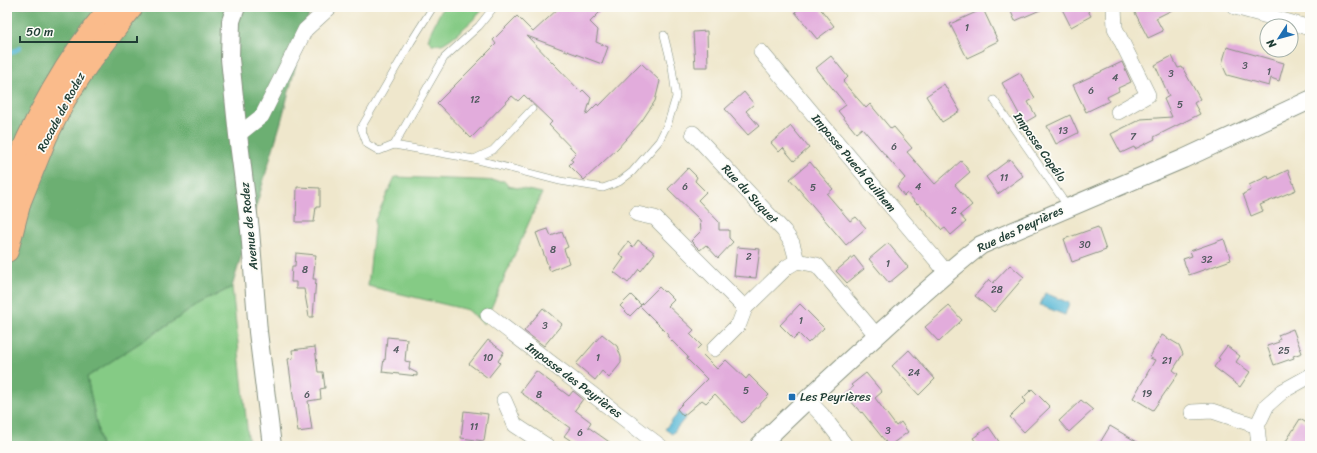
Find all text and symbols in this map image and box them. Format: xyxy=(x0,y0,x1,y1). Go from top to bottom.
scale bar xyxy=(20,18,137,44)
north arrow xyxy=(1259,18,1299,58)
house number: 1 xyxy=(965,19,969,37)
text: 50 m xyxy=(26,21,53,43)
text: N xyxy=(1261,35,1282,53)
house number: 3 xyxy=(1242,57,1248,75)
house number: 1 xyxy=(1267,63,1271,81)
house number: 3 xyxy=(1168,65,1174,83)
street label: Rocade de Rodez xyxy=(31,68,91,156)
house number: 4 xyxy=(1112,69,1118,87)
house number: 6 xyxy=(1088,82,1094,100)
house number: 12 xyxy=(470,91,480,109)
house number: 5 xyxy=(1177,96,1183,114)
street label: Impasse Capélo xyxy=(1007,106,1072,187)
street label: Impasse Puech Guilhem xyxy=(805,108,902,217)
house number: 13 xyxy=(1058,122,1068,140)
house number: 7 xyxy=(1130,128,1137,146)
house number: 6 xyxy=(891,138,897,156)
street label: Rue du Suquet xyxy=(716,159,785,230)
house number: 11 xyxy=(1000,169,1008,187)
house number: 6 xyxy=(682,178,688,196)
house number: 4 xyxy=(915,178,921,196)
house number: 5 xyxy=(810,179,816,197)
street label: Avenue de Rodez xyxy=(233,181,265,272)
street label: Rue des Peyrières xyxy=(973,199,1067,259)
house number: 2 xyxy=(951,202,957,220)
house number: 30 xyxy=(1079,236,1091,254)
house number: 8 xyxy=(550,241,556,259)
house number: 2 xyxy=(746,248,752,266)
house number: 32 xyxy=(1201,251,1213,269)
house number: 1 xyxy=(886,255,890,273)
house number: 8 xyxy=(302,261,308,279)
house number: 28 xyxy=(991,281,1003,299)
house number: 1 xyxy=(799,312,803,330)
house number: 3 xyxy=(542,317,548,335)
street label: Impasse des Peyrières xyxy=(520,336,628,424)
house number: 4 xyxy=(393,341,399,359)
house number: 25 xyxy=(1278,342,1290,360)
house number: 10 xyxy=(483,349,493,367)
house number: 1 xyxy=(596,349,600,367)
house number: 21 xyxy=(1162,352,1172,370)
house number: 24 xyxy=(908,364,920,382)
house number: 5 xyxy=(743,382,749,400)
house number: 19 xyxy=(1142,385,1152,403)
house number: 6 xyxy=(304,386,310,404)
house number: 8 xyxy=(536,386,542,404)
place label: Les Peyrières xyxy=(800,386,871,408)
marker: Les Peyrières xyxy=(787,392,797,402)
house number: 11 xyxy=(470,418,478,436)
house number: 3 xyxy=(885,422,891,440)
house number: 6 xyxy=(577,424,583,442)

